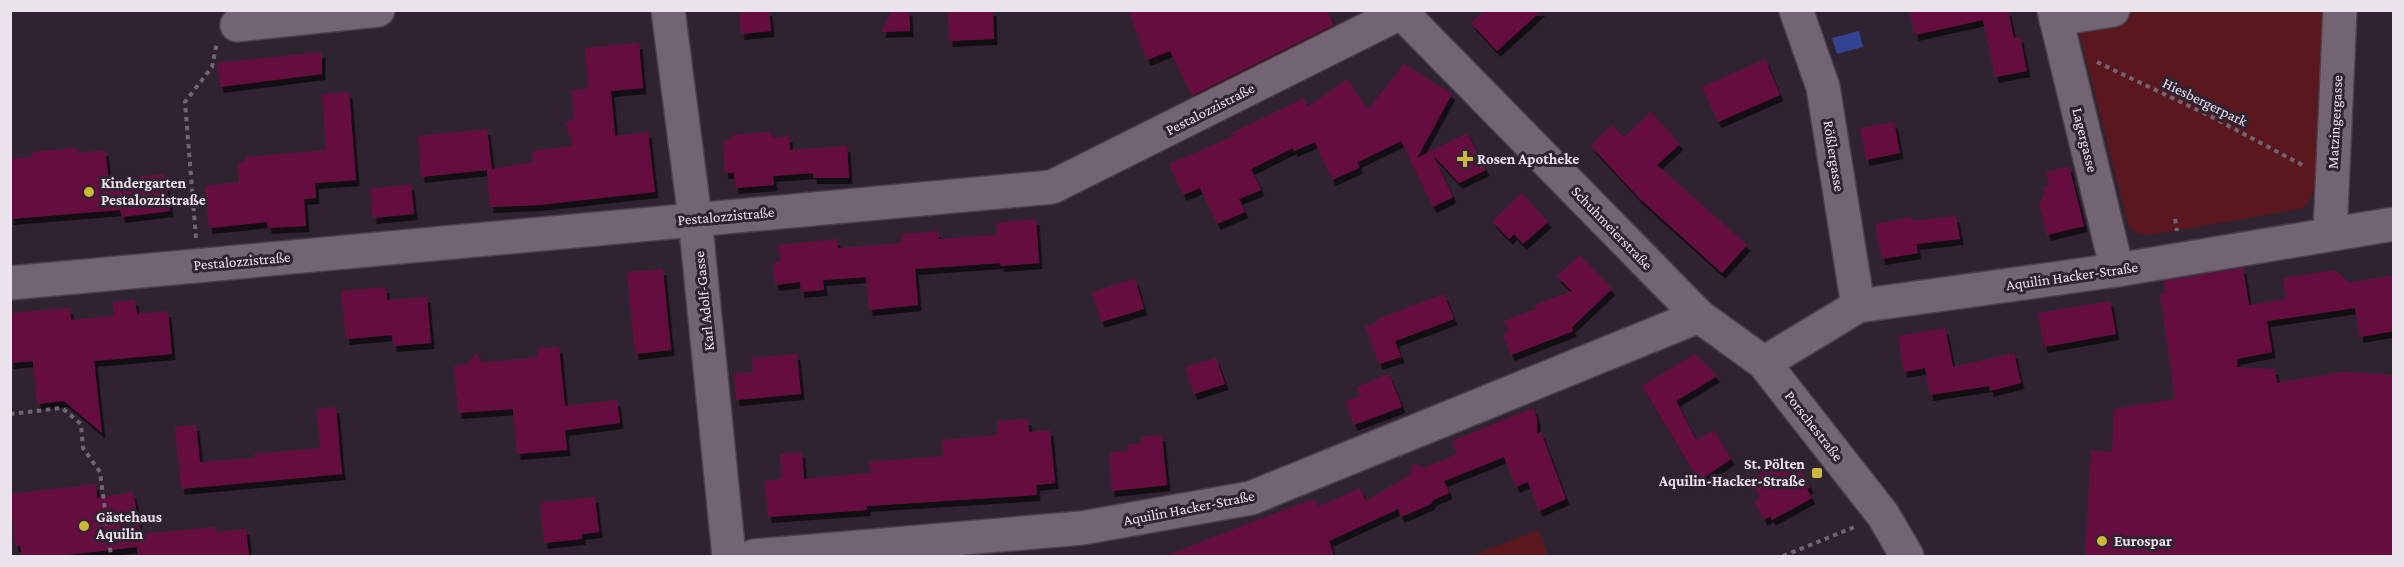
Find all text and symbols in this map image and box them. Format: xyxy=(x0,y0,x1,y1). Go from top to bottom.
street label: Matzingergasse xyxy=(2325,74,2346,169)
street label: Hiesbergerpark xyxy=(2160,75,2251,131)
street label: Pestalozzistraße xyxy=(1163,80,1257,138)
street label: Lagergasse xyxy=(2068,106,2101,174)
street label: Rößlergasse xyxy=(1819,119,1848,193)
place label: Rosen Apotheke xyxy=(1477,151,1579,167)
marker: Rosen Apotheke xyxy=(1458,152,1472,166)
place label: Kindergarten Pestalozzistraße xyxy=(101,175,206,208)
street label: Schuhmeierstraße xyxy=(1568,183,1656,273)
marker: Kindergarten Pestalozzistraße xyxy=(82,185,96,199)
street label: Pestalozzistraße xyxy=(677,204,776,228)
street label: Pestalozzistraße xyxy=(193,249,292,273)
street label: Karl Adolf-Gasse xyxy=(691,250,717,352)
street label: Aquilin Hacker-Straße xyxy=(2005,259,2140,294)
street label: Porschestraße xyxy=(1782,388,1847,464)
place label: St. Pölten Aquilin-Hacker-Straße xyxy=(1658,456,1805,489)
marker: St. Pölten Aquilin-Hacker-Straße xyxy=(1810,466,1824,480)
street label: Aquilin Hacker-Straße xyxy=(1122,487,1256,530)
place label: Gästehaus Aquilin xyxy=(95,509,162,542)
marker: Gästehaus Aquilin xyxy=(77,519,91,533)
place label: Eurospar xyxy=(2114,533,2172,549)
marker: Eurospar xyxy=(2095,534,2109,548)

